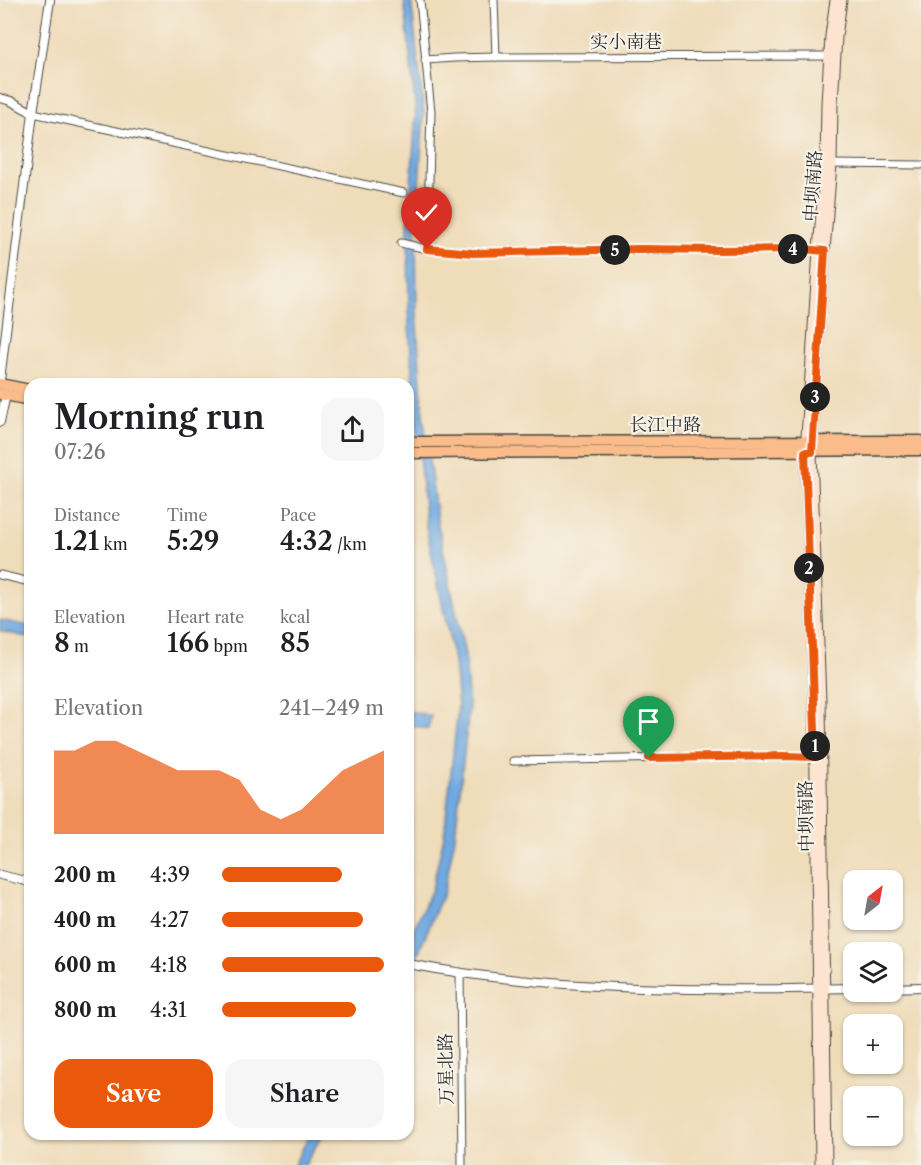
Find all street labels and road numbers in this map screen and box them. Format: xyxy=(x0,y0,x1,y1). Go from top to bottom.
street label: 实小南巷 xyxy=(590,31,662,53)
street label: 中坝南路 xyxy=(800,149,826,223)
street label: 长江中路 xyxy=(629,414,701,436)
street label: 中坝南路 xyxy=(794,780,818,852)
street label: 万星北路 xyxy=(434,1033,458,1105)

